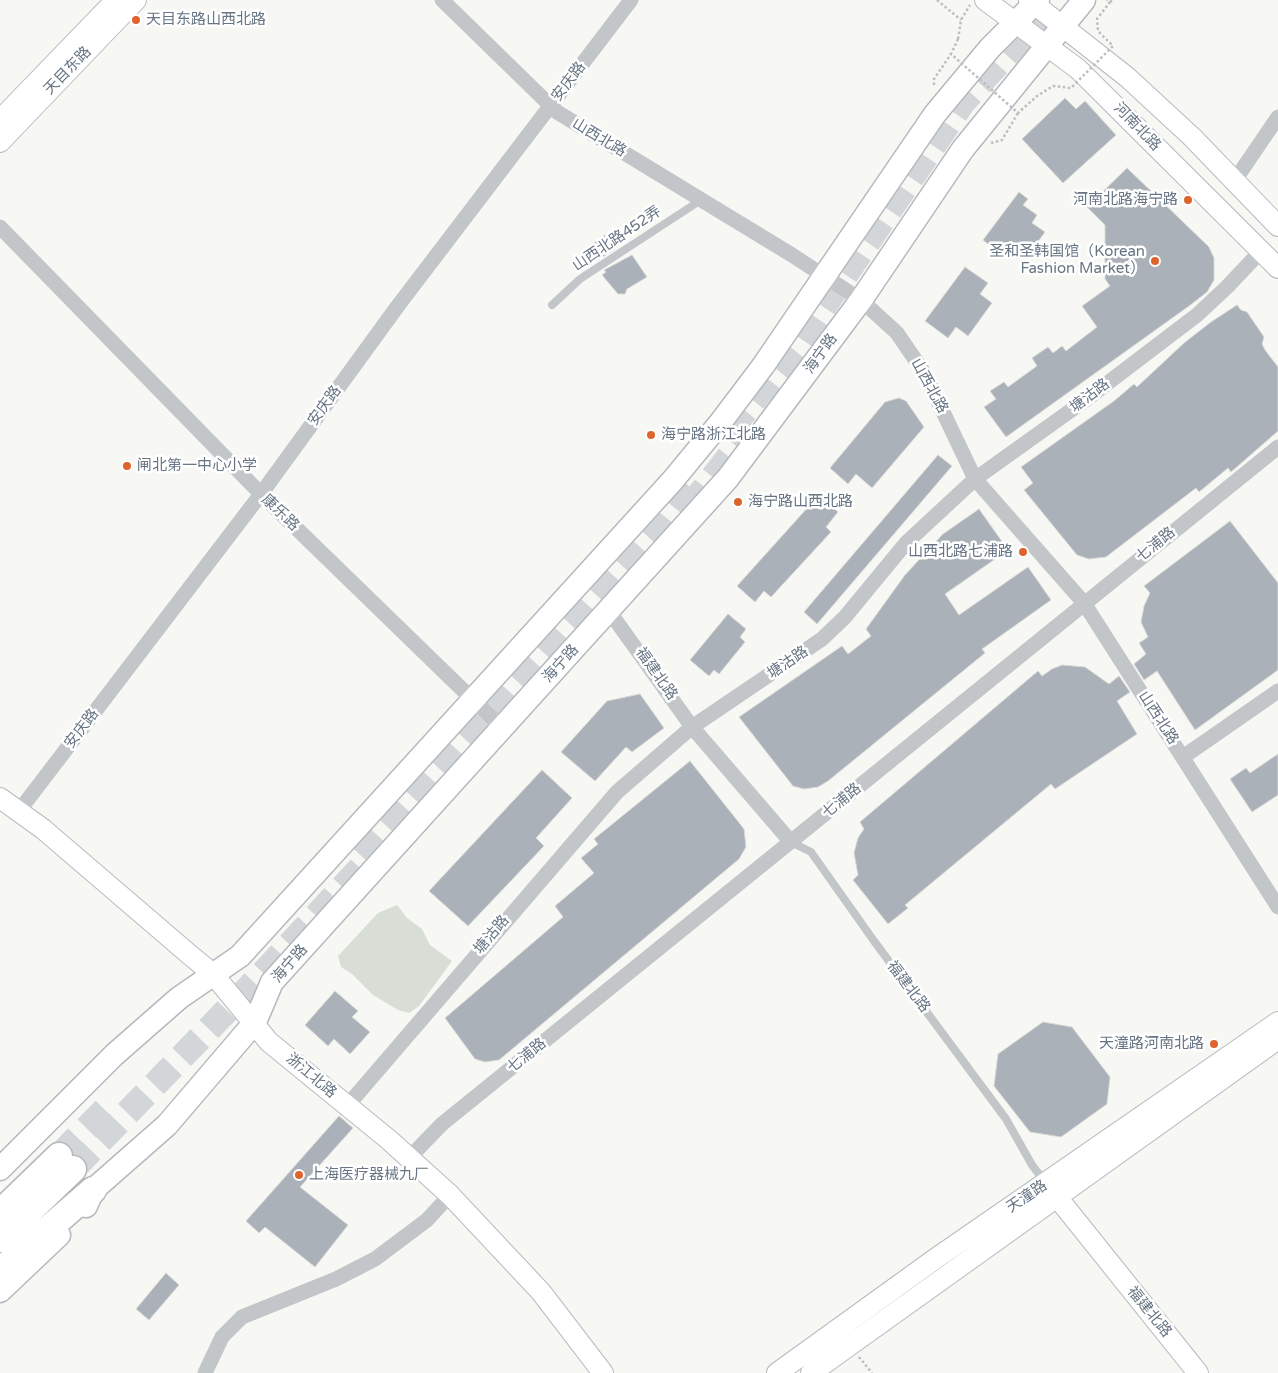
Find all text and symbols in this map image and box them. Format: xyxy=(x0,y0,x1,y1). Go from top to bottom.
place label: 天目东路山西北路 xyxy=(146,11,266,29)
marker: 天目东路山西北路 xyxy=(130,14,142,26)
street label: 天目东路 xyxy=(41,43,95,99)
street label: 安庆路 xyxy=(548,59,590,105)
street label: 河南北路 xyxy=(1110,99,1164,155)
street label: 山西北路 xyxy=(569,115,629,161)
place label: 河南北路海宁路 xyxy=(1073,191,1178,209)
marker: 河南北路海宁路 xyxy=(1182,194,1194,206)
street label: 山西北路452弄 xyxy=(569,203,665,275)
place label: 圣和圣韩国馆（Korean Fashion Market） xyxy=(989,243,1145,278)
marker: 圣和圣韩国馆（Korean Fashion Market） xyxy=(1149,255,1161,267)
street label: 海宁路 xyxy=(800,331,842,377)
street label: 山西北路 xyxy=(907,355,951,417)
street label: 塘沽路 xyxy=(1067,375,1113,417)
street label: 安庆路 xyxy=(304,383,346,429)
place label: 海宁路浙江北路 xyxy=(661,426,766,444)
marker: 海宁路浙江北路 xyxy=(645,429,657,441)
place label: 闸北第一中心小学 xyxy=(137,457,257,475)
marker: 闸北第一中心小学 xyxy=(121,460,133,472)
street label: 康乐路 xyxy=(258,491,302,535)
place label: 海宁路山西北路 xyxy=(748,493,853,511)
marker: 海宁路山西北路 xyxy=(732,496,744,508)
street label: 七浦路 xyxy=(1133,524,1179,566)
place label: 山西北路七浦路 xyxy=(908,543,1013,561)
marker: 山西北路七浦路 xyxy=(1017,546,1029,558)
street label: 海宁路 xyxy=(539,641,583,687)
street label: 塘沽路 xyxy=(764,643,812,683)
street label: 福建北路 xyxy=(631,644,681,704)
street label: 山西北路 xyxy=(1134,688,1182,748)
street label: 安庆路 xyxy=(61,706,103,752)
street label: 七浦路 xyxy=(819,780,865,822)
street label: 塘沽路 xyxy=(471,912,513,958)
street label: 海宁路 xyxy=(268,941,312,987)
street label: 福建北路 xyxy=(883,958,933,1016)
street label: 七浦路 xyxy=(504,1035,550,1077)
place label: 天潼路河南北路 xyxy=(1099,1035,1204,1053)
marker: 天潼路河南北路 xyxy=(1208,1038,1220,1050)
street label: 浙江北路 xyxy=(282,1050,340,1102)
place label: 上海医疗器械九厂 xyxy=(309,1166,429,1184)
marker: 上海医疗器械九厂 xyxy=(293,1169,305,1181)
street label: 天潼路 xyxy=(1003,1177,1051,1217)
street label: 福建北路 xyxy=(1123,1283,1175,1341)

